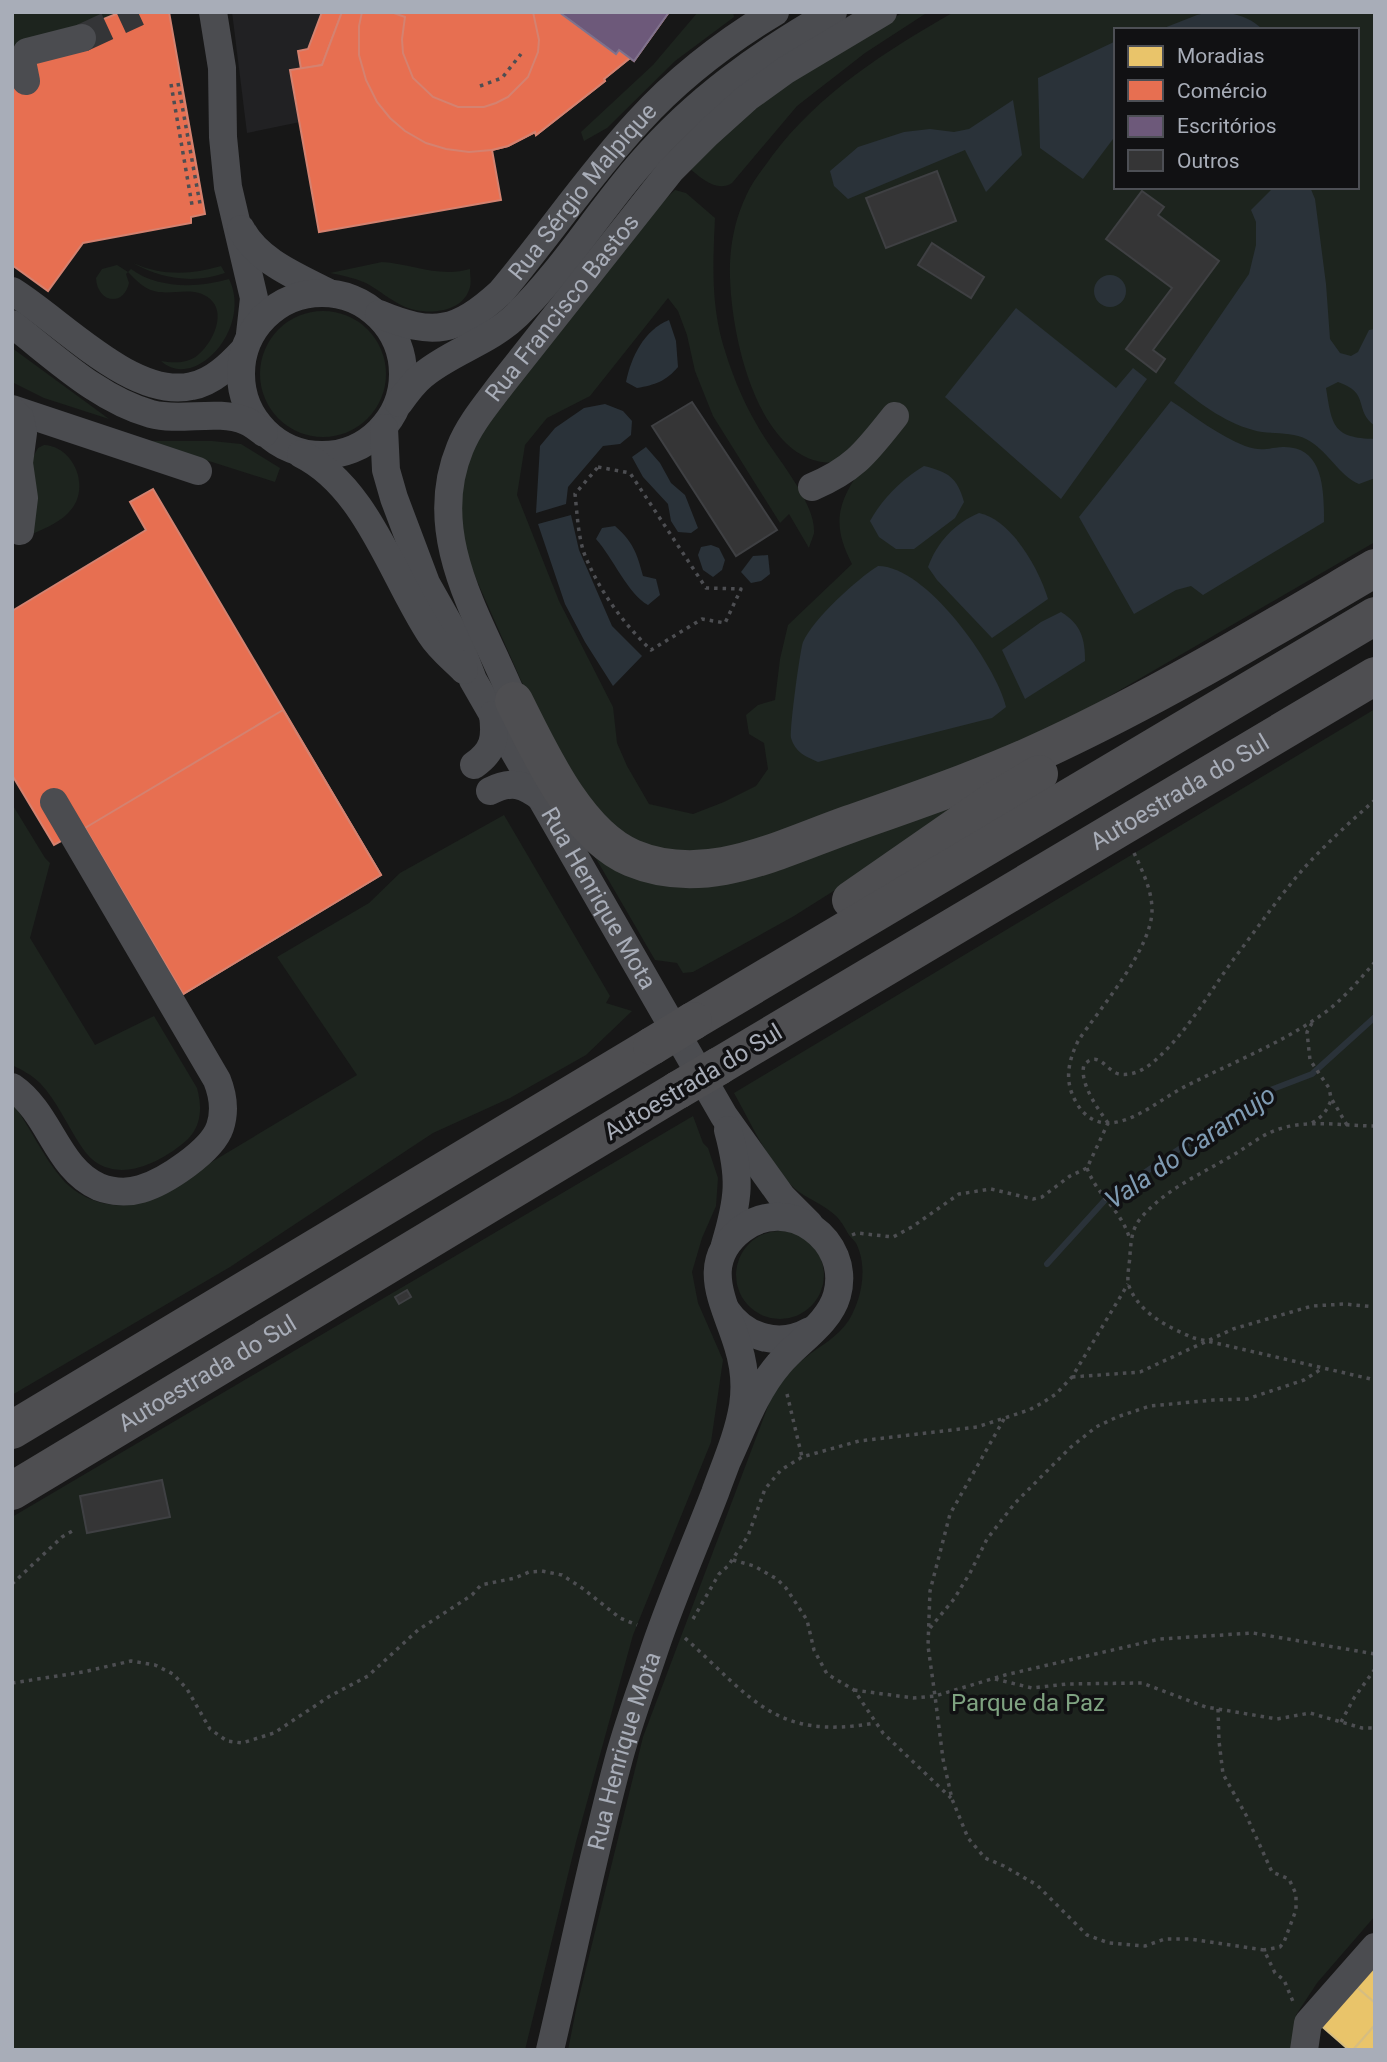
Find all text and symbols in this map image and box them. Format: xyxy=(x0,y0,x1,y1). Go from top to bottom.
legend xyxy=(1114,28,1359,189)
text: Moradias xyxy=(1177,44,1265,68)
text: Comércio xyxy=(1177,79,1267,103)
street label: Rua Sérgio Malpique xyxy=(502,97,662,286)
text: Escritórios xyxy=(1177,114,1277,138)
text: Outros xyxy=(1177,149,1240,173)
street label: Rua Francisco Bastos xyxy=(480,208,645,407)
street label: Autoestrada do Sul xyxy=(1085,728,1274,856)
street label: Rua Henrique Mota xyxy=(535,802,662,994)
street label: Autoestrada do Sul xyxy=(599,1018,787,1146)
water label: Vala do Caramujo xyxy=(1099,1079,1281,1215)
street label: Autoestrada do Sul xyxy=(113,1309,301,1438)
street label: Rua Henrique Mota xyxy=(582,1648,667,1853)
park label: Parque da Paz xyxy=(951,1689,1105,1717)

